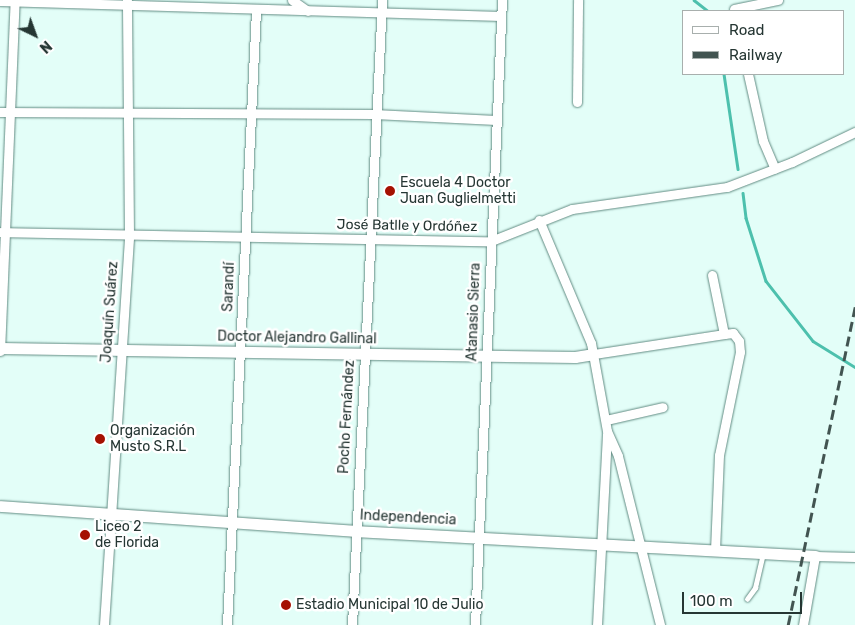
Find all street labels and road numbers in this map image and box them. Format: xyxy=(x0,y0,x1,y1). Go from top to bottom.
street label: José Batlle y Ordóñez xyxy=(336,216,478,236)
street label: Joaquín Suárez xyxy=(98,261,122,363)
street label: Sarandí xyxy=(220,262,238,312)
street label: Atanasio Sierra xyxy=(464,262,484,362)
street label: Doctor Alejandro Gallinal xyxy=(217,328,377,348)
street label: Pocho Fernández xyxy=(336,360,358,474)
street label: Independencia xyxy=(359,507,457,529)

